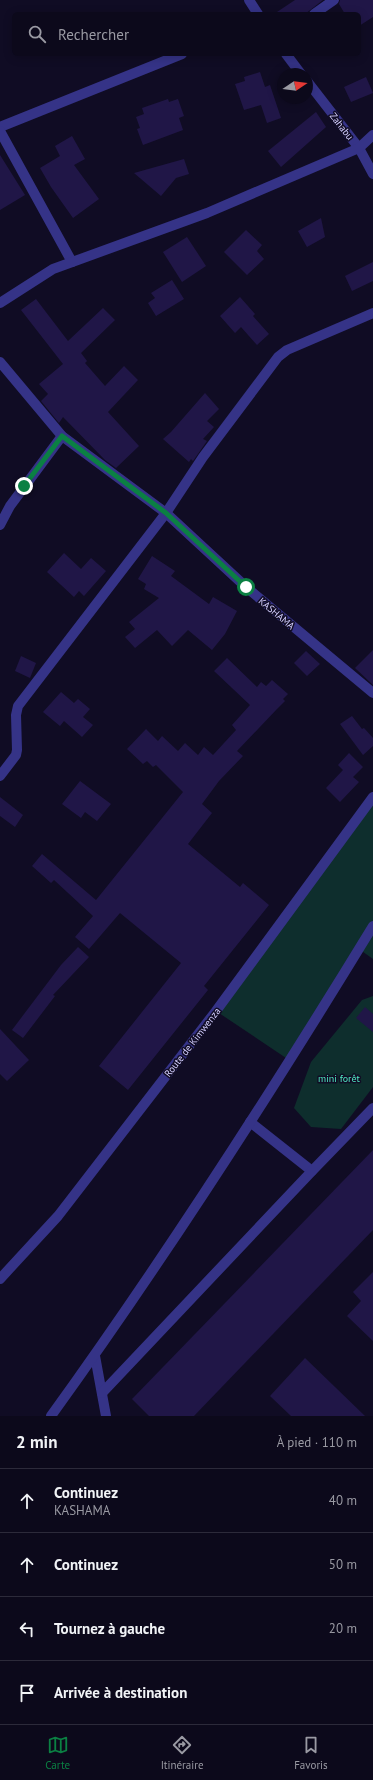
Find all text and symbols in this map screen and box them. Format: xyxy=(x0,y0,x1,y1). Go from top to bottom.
search box xyxy=(12,12,361,56)
icon: search xyxy=(26,23,48,45)
text: Rechercher xyxy=(58,25,129,44)
north arrow xyxy=(277,68,313,104)
street label: Zahabu xyxy=(327,110,356,143)
route end xyxy=(15,477,33,495)
route start xyxy=(237,578,255,596)
street label: KASHAMA xyxy=(256,594,298,632)
street label: Route de Kimwenza xyxy=(161,1005,224,1080)
park label: mini forêt xyxy=(318,1072,361,1085)
text: 2 min xyxy=(16,1431,57,1453)
text: À pied · 110 m xyxy=(277,1434,357,1451)
text: Continuez xyxy=(54,1483,118,1502)
icon: ahead xyxy=(16,1490,38,1512)
text: 40 m xyxy=(329,1492,357,1509)
text: KASHAMA xyxy=(54,1502,110,1519)
icon: ahead xyxy=(16,1554,38,1576)
text: Continuez xyxy=(54,1555,118,1574)
text: 50 m xyxy=(329,1556,357,1573)
icon: left xyxy=(16,1618,38,1640)
text: Tournez à gauche xyxy=(54,1619,165,1638)
text: 20 m xyxy=(329,1620,357,1637)
icon: arrive xyxy=(16,1682,38,1704)
text: Arrivée à destination xyxy=(54,1683,187,1702)
tab: Carte xyxy=(45,1734,70,1772)
tab: Itinéraire xyxy=(161,1734,204,1772)
tab: Favoris xyxy=(294,1734,328,1772)

